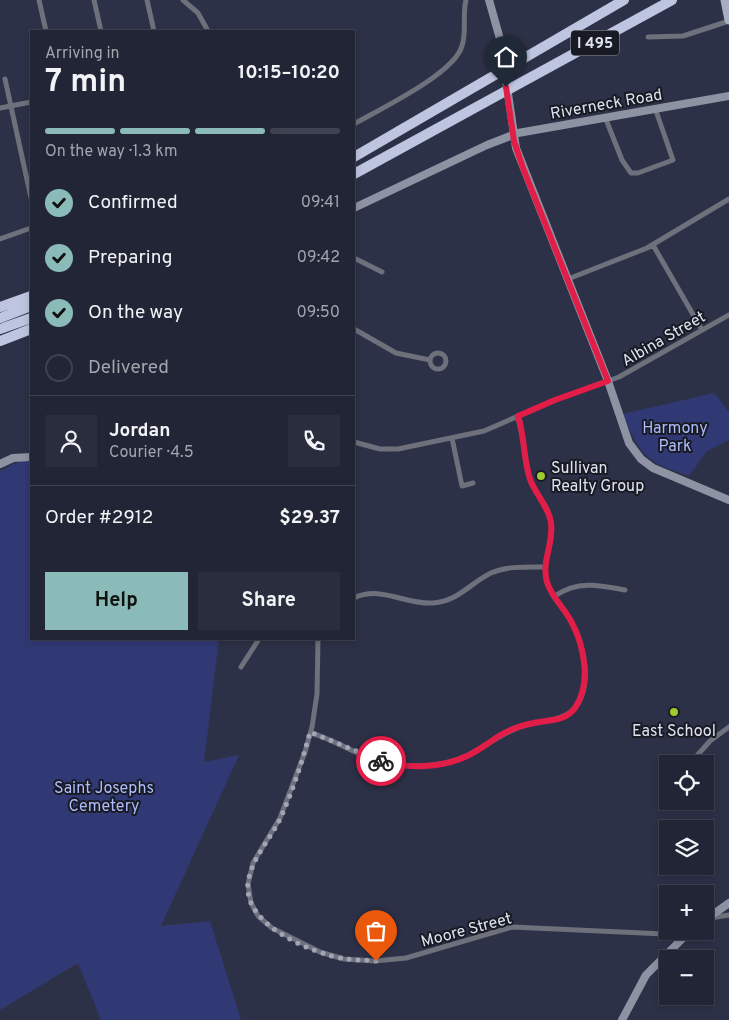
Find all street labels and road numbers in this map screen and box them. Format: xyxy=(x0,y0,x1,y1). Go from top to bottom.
road number: I 495 xyxy=(571,30,619,56)
street label: Riverneck Road xyxy=(549,85,664,125)
street label: Albina Street xyxy=(619,308,709,372)
street label: Moore Street xyxy=(419,909,514,953)

